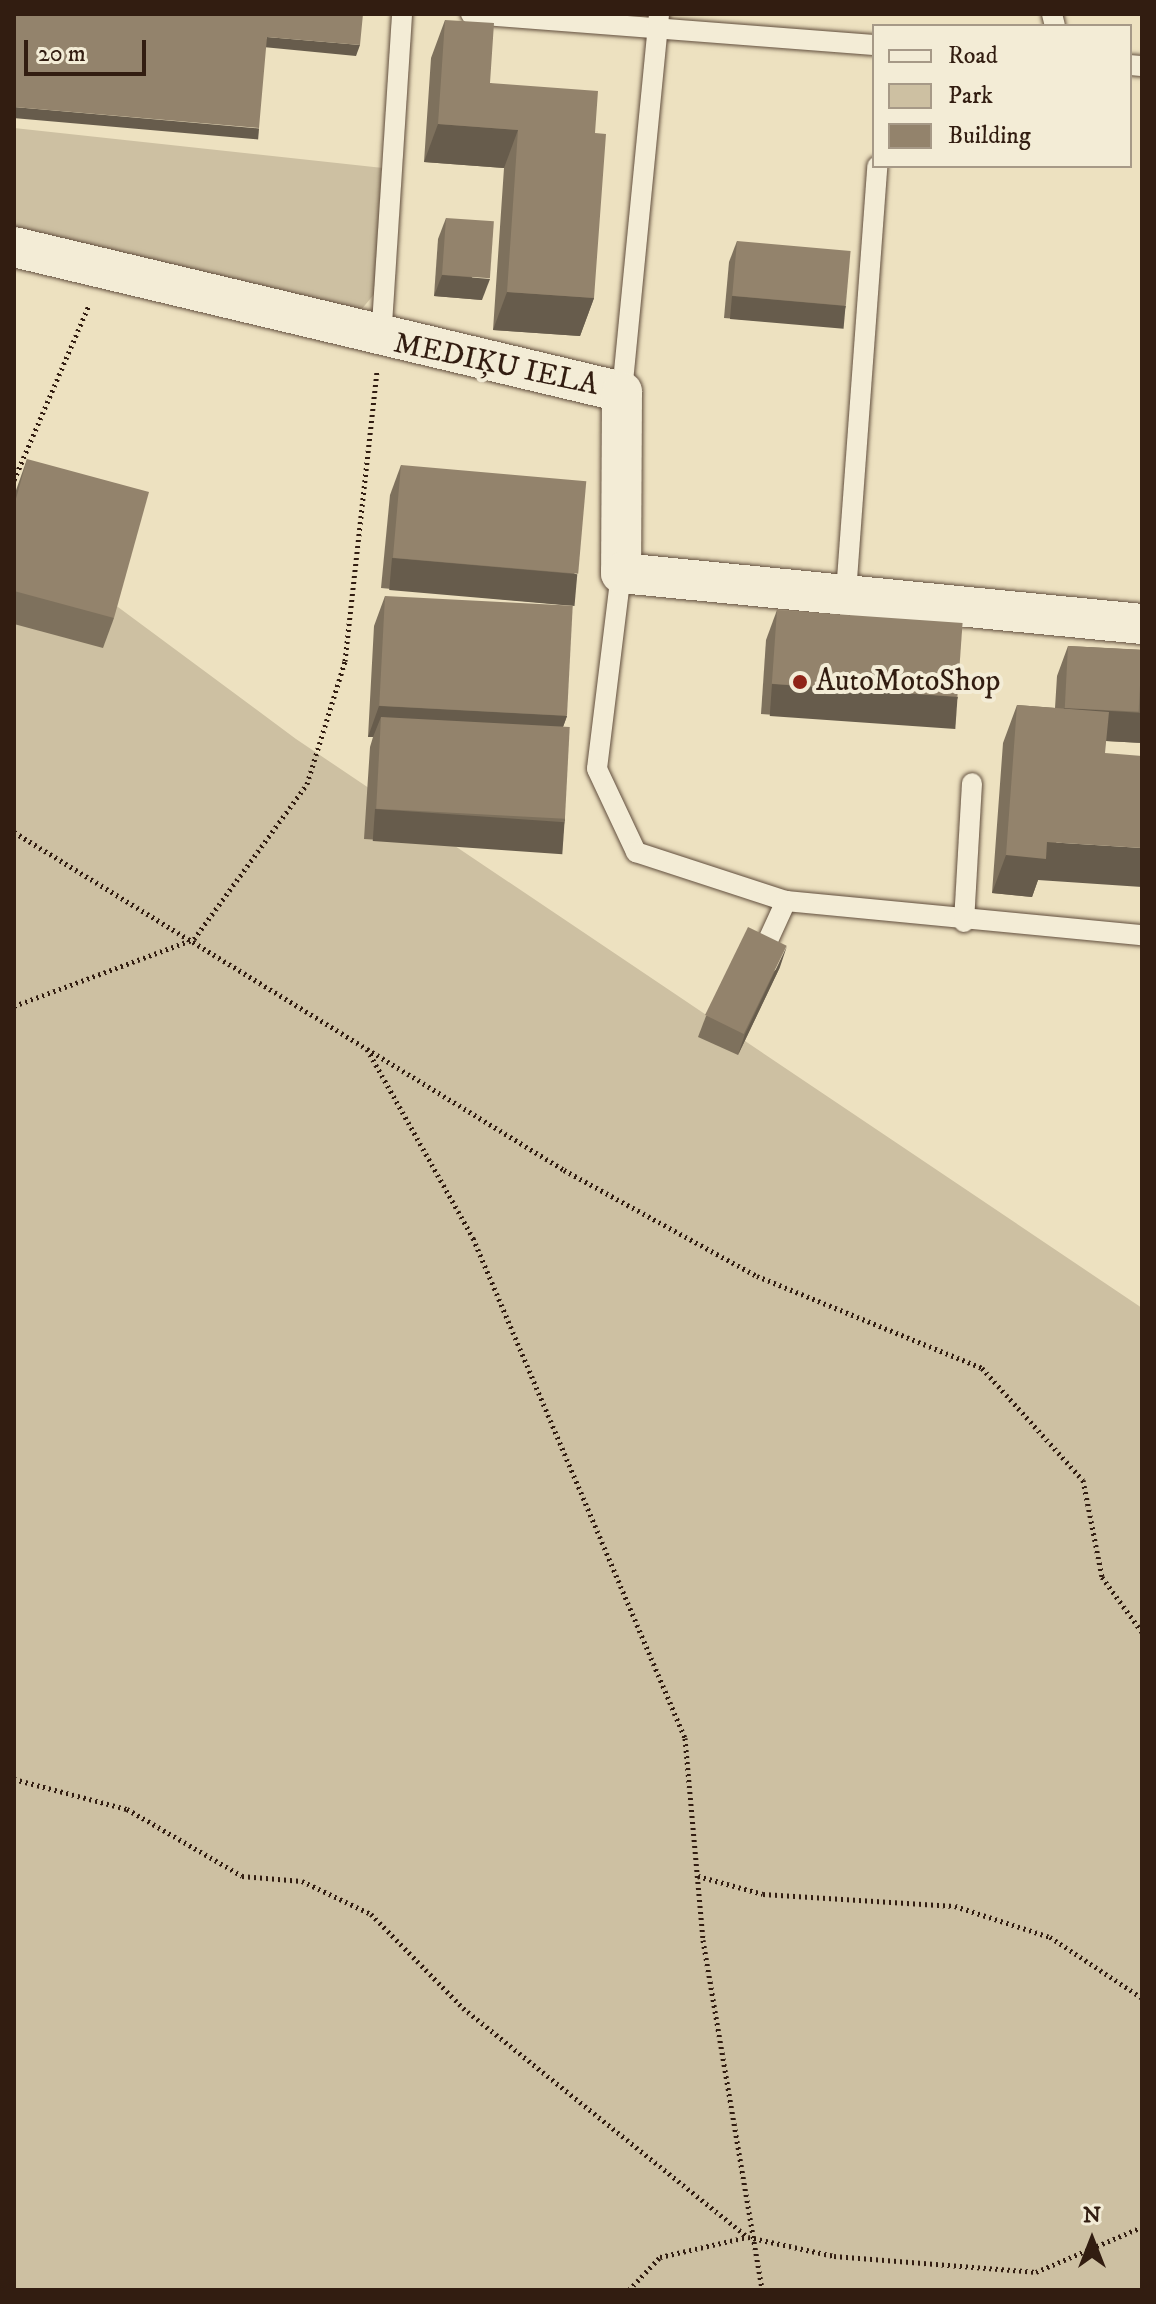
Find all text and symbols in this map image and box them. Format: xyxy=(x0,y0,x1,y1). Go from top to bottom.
scale bar xyxy=(28,24,150,74)
legend xyxy=(872,24,1132,168)
text: 20 m xyxy=(38,39,86,69)
text: Road xyxy=(948,41,998,71)
text: Park xyxy=(948,81,993,111)
text: Building xyxy=(948,121,1031,151)
street label: MEDIĶU IELA xyxy=(390,326,602,404)
place label: AutoMotoShop xyxy=(816,664,1000,700)
marker: AutoMotoShop xyxy=(791,673,809,691)
north arrow xyxy=(1052,2200,1132,2280)
text: N xyxy=(1083,2202,1101,2229)

